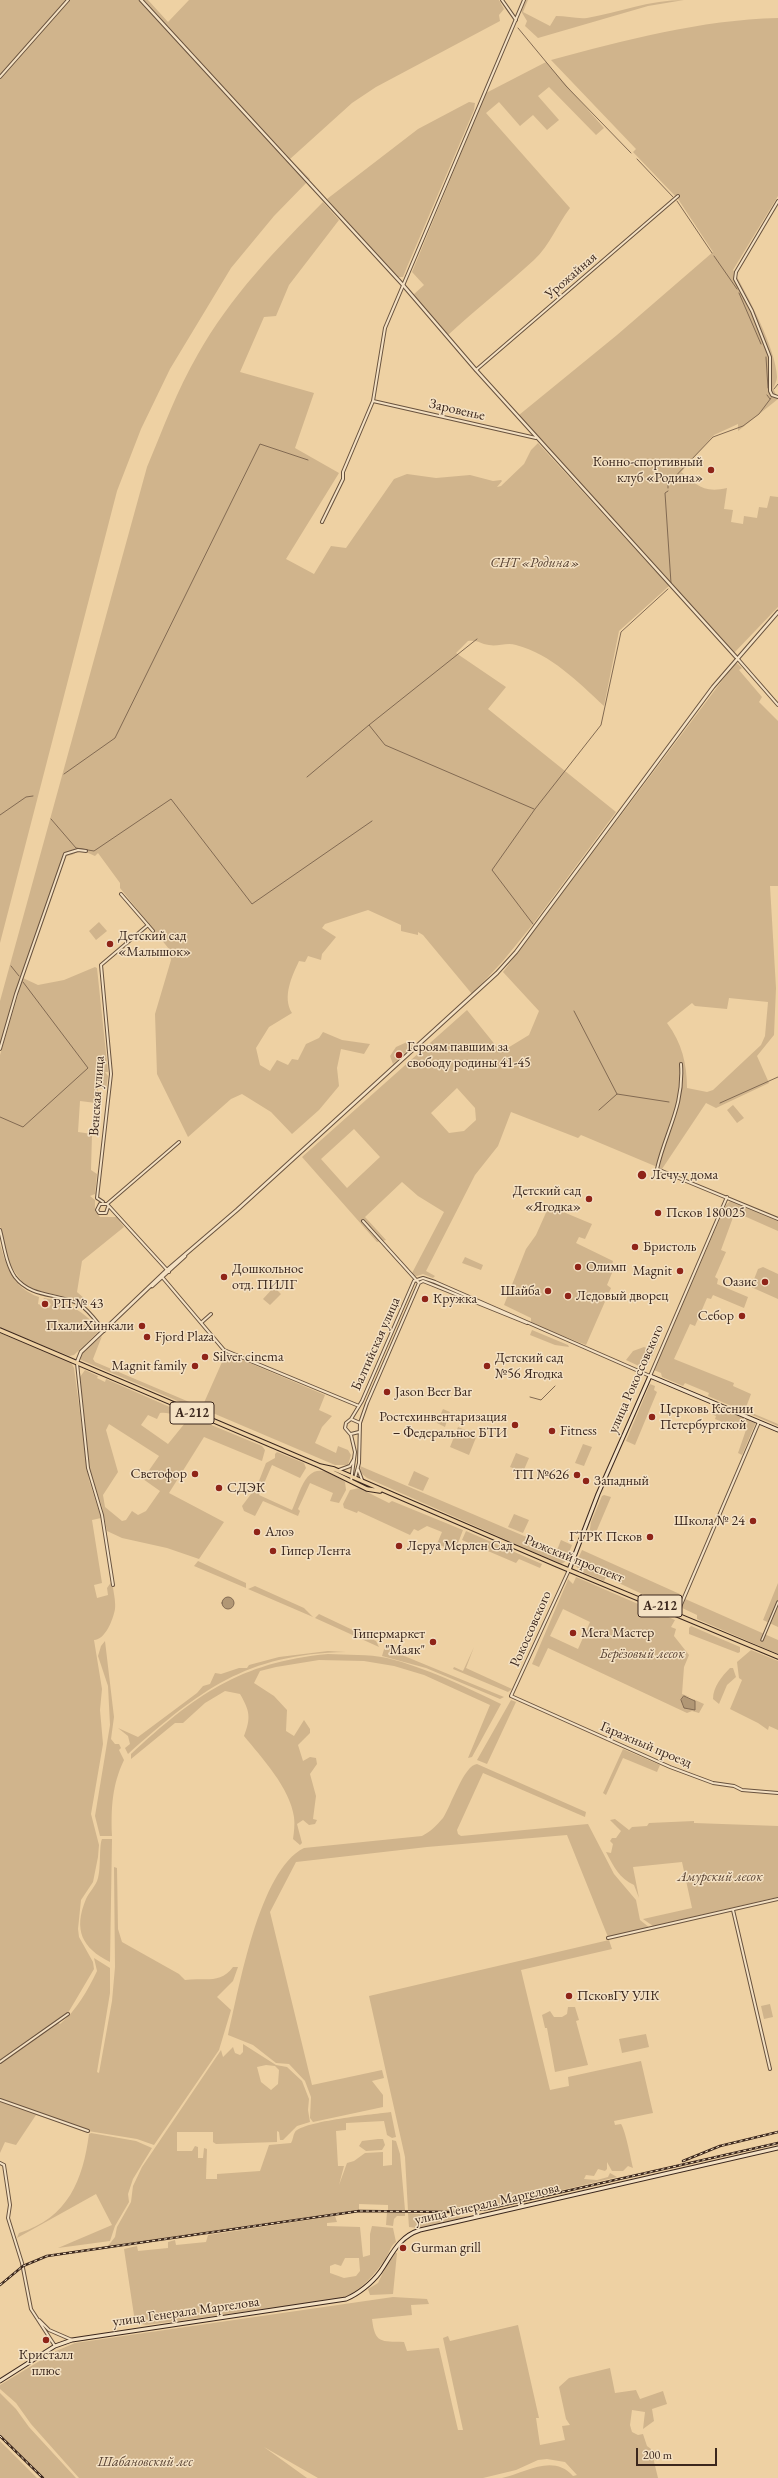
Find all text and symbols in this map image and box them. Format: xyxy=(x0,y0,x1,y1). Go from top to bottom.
street label: Урожайная xyxy=(542,249,600,303)
street label: Заровенье xyxy=(427,395,487,425)
place label: Конно-спортивный клуб «Родина» xyxy=(593,454,703,486)
marker: Конно-спортивный клуб «Родина» xyxy=(706,465,716,475)
park label: СНТ «Родина» xyxy=(490,555,580,571)
place label: Детский сад «Малышок» xyxy=(118,928,191,960)
marker: Детский сад «Малышок» xyxy=(105,939,115,949)
place label: Героям павшим за свободу родины 41-45 xyxy=(407,1039,531,1072)
marker: Героям павшим за свободу родины 41-45 xyxy=(394,1050,404,1060)
street label: Венская улица xyxy=(86,1055,108,1137)
place label: Лечу у дома xyxy=(651,1167,718,1183)
marker: Лечу у дома xyxy=(636,1169,648,1181)
place label: Детский сад «Ягодка» xyxy=(513,1183,581,1216)
marker: Детский сад «Ягодка» xyxy=(584,1194,594,1204)
place label: Псков 180025 xyxy=(666,1205,745,1221)
marker: Псков 180025 xyxy=(653,1208,663,1218)
place label: Бристоль xyxy=(643,1239,696,1255)
marker: Бристоль xyxy=(630,1242,640,1252)
place label: Олимп xyxy=(586,1259,626,1275)
place label: Дошкольное отд. ПИЛГ xyxy=(232,1261,303,1294)
marker: Олимп xyxy=(573,1262,583,1272)
place label: Magnit xyxy=(633,1263,672,1279)
marker: Magnit xyxy=(675,1266,685,1276)
marker: Дошкольное отд. ПИЛГ xyxy=(219,1272,229,1282)
place label: Оазис xyxy=(722,1274,757,1290)
marker: Оазис xyxy=(760,1277,770,1287)
place label: Шайба xyxy=(501,1283,540,1299)
marker: Шайба xyxy=(543,1286,553,1296)
place label: Ледовый дворец xyxy=(576,1288,669,1304)
place label: Кружка xyxy=(433,1291,477,1307)
marker: Ледовый дворец xyxy=(563,1291,573,1301)
marker: Кружка xyxy=(420,1294,430,1304)
street label: Балтийская улица xyxy=(348,1295,404,1393)
place label: РП № 43 xyxy=(53,1296,103,1312)
marker: РП № 43 xyxy=(40,1299,50,1309)
place label: Себор xyxy=(698,1308,734,1324)
marker: Себор xyxy=(737,1311,747,1321)
place label: ПхалиХинкали xyxy=(46,1318,134,1334)
marker: ПхалиХинкали xyxy=(137,1321,147,1331)
street label: улица Рокоссовского xyxy=(604,1322,668,1436)
place label: Fjord Plaza xyxy=(155,1329,214,1345)
marker: Fjord Plaza xyxy=(142,1332,152,1342)
place label: Silver cinema xyxy=(213,1349,283,1365)
place label: Детский сад №56 Ягодка xyxy=(495,1350,563,1382)
marker: Silver cinema xyxy=(200,1352,210,1362)
place label: Magnit family xyxy=(111,1358,187,1374)
marker: Magnit family xyxy=(190,1361,200,1371)
marker: Детский сад №56 Ягодка xyxy=(482,1361,492,1371)
place label: Jason Beer Bar xyxy=(395,1384,472,1400)
marker: Jason Beer Bar xyxy=(382,1387,392,1397)
place label: Церковь Ксении Петербургской xyxy=(660,1401,753,1434)
road number: А-212 xyxy=(170,1402,214,1424)
place label: Ростехинвентаризация – Федеральное БТИ xyxy=(379,1409,507,1442)
marker: Церковь Ксении Петербургской xyxy=(647,1412,657,1422)
marker: Ростехинвентаризация – Федеральное БТИ xyxy=(510,1420,520,1430)
place label: Fitness xyxy=(560,1423,597,1439)
marker: Fitness xyxy=(547,1426,557,1436)
place label: Светофор xyxy=(131,1466,187,1482)
place label: ТП №626 xyxy=(513,1467,569,1483)
marker: Светофор xyxy=(190,1469,200,1479)
marker: ТП №626 xyxy=(572,1470,582,1480)
place label: Западный xyxy=(594,1473,649,1489)
marker: Западный xyxy=(581,1476,591,1486)
place label: СДЭК xyxy=(227,1480,265,1496)
marker: СДЭК xyxy=(214,1483,224,1493)
place label: Школа № 24 xyxy=(674,1513,745,1529)
marker: Школа № 24 xyxy=(748,1516,758,1526)
place label: Алоэ xyxy=(265,1524,294,1540)
marker: Алоэ xyxy=(252,1527,262,1537)
place label: ГТРК Псков xyxy=(569,1529,642,1545)
street label: Рижский проспект xyxy=(522,1531,626,1587)
marker: ГТРК Псков xyxy=(645,1532,655,1542)
place label: Леруа Мерлен Сад xyxy=(407,1538,513,1554)
marker: Леруа Мерлен Сад xyxy=(394,1541,404,1551)
place label: Гипер Лента xyxy=(281,1543,351,1559)
marker: Гипер Лента xyxy=(268,1546,278,1556)
street label: Рокоссовского xyxy=(507,1588,555,1670)
road number: А-212 xyxy=(638,1595,682,1617)
place label: Мега Мастер xyxy=(581,1625,654,1641)
place label: Гипермаркет "Маяк" xyxy=(353,1626,425,1658)
marker: Мега Мастер xyxy=(568,1628,578,1638)
marker: Гипермаркет "Маяк" xyxy=(428,1637,438,1647)
park label: Берёзовый лесок xyxy=(599,1646,685,1662)
street label: Гаражный проезд xyxy=(598,1718,694,1772)
park label: Амурский лесок xyxy=(677,1869,763,1885)
place label: ПсковГУ УЛК xyxy=(577,1988,659,2004)
marker: ПсковГУ УЛК xyxy=(564,1991,574,2001)
street label: улица Генерала Маргелова xyxy=(413,2179,561,2229)
place label: Gurman grill xyxy=(411,2240,481,2256)
marker: Gurman grill xyxy=(398,2243,408,2253)
street label: улица Генерала Маргелова xyxy=(111,2293,261,2331)
marker: Кристалл плюс xyxy=(41,2335,51,2345)
place label: Кристалл плюс xyxy=(19,2347,73,2380)
scale bar xyxy=(638,2440,719,2466)
text: 200 m xyxy=(643,2447,672,2463)
park label: Шабановский лес xyxy=(97,2454,193,2470)

